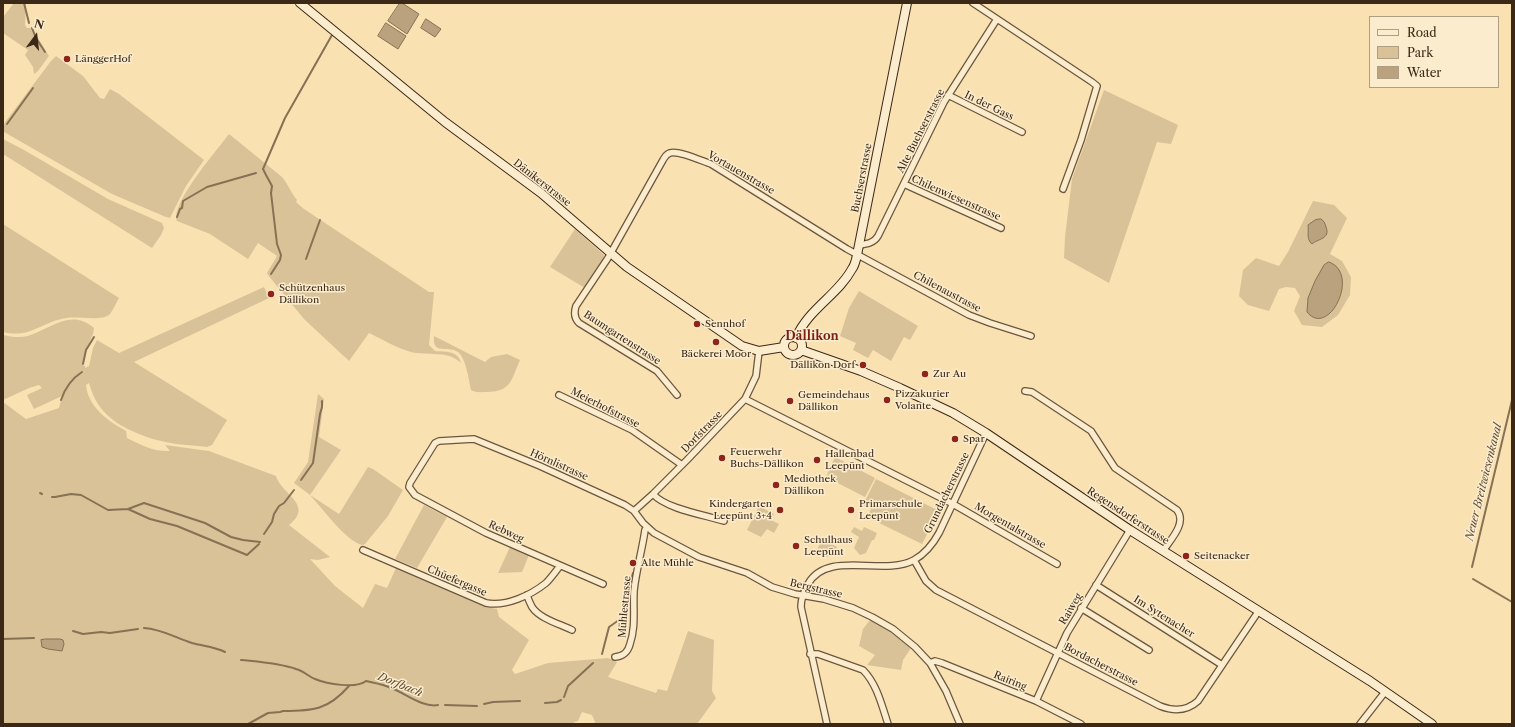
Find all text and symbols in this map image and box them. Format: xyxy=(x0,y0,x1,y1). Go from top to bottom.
north arrow xyxy=(16,16,56,56)
text: N xyxy=(33,16,46,32)
legend xyxy=(1369,16,1499,88)
text: Road xyxy=(1407,25,1437,40)
text: Park xyxy=(1407,45,1433,60)
place label: LänggerHof xyxy=(75,53,131,65)
marker: LänggerHof xyxy=(62,54,72,64)
text: Water xyxy=(1407,65,1441,80)
street label: Alte Buchserstrasse xyxy=(895,87,947,175)
street label: In der Gass xyxy=(962,89,1016,123)
street label: Buchserstrasse xyxy=(849,142,875,214)
street label: Vortauenstrasse xyxy=(705,149,777,197)
street label: Dänikerstrasse xyxy=(511,157,573,209)
street label: Chilenwiesenstrasse xyxy=(910,173,1002,223)
street label: Chilenaustrasse xyxy=(911,269,983,315)
place label: Schützenhaus Dällikon xyxy=(279,282,345,306)
marker: Schützenhaus Dällikon xyxy=(266,289,276,299)
street label: Baumgartenstrasse xyxy=(581,309,663,367)
place label: Sennhof xyxy=(705,318,745,330)
marker: Sennhof xyxy=(692,319,702,329)
district label: Dällikon xyxy=(785,330,839,344)
marker: Bäckerei Moor xyxy=(711,337,721,347)
place label: Bäckerei Moor xyxy=(681,348,751,360)
place label: Dällikon Dorf xyxy=(790,359,855,371)
marker: Dällikon Dorf xyxy=(858,360,868,370)
place label: Zur Au xyxy=(933,368,966,380)
marker: Zur Au xyxy=(920,369,930,379)
street label: Meierhofstrasse xyxy=(568,385,642,431)
place label: Pizzakurier Volante xyxy=(895,388,949,412)
place label: Gemeindehaus Dällikon xyxy=(798,389,870,412)
marker: Pizzakurier Volante xyxy=(882,395,892,405)
marker: Gemeindehaus Dällikon xyxy=(785,396,795,406)
street label: Dorfstrasse xyxy=(679,409,725,455)
water label: Neuer Breitwiesenkanal xyxy=(1463,422,1505,542)
place label: Spar xyxy=(963,433,985,445)
marker: Spar xyxy=(950,434,960,444)
place label: Feuerwehr Buchs-Dällikon xyxy=(730,446,804,470)
street label: Hörnlistrasse xyxy=(528,447,590,483)
place label: Hallenbad Leepünt xyxy=(825,448,874,472)
street label: Grundacherstrasse xyxy=(922,450,972,536)
marker: Feuerwehr Buchs-Dällikon xyxy=(717,453,727,463)
marker: Hallenbad Leepünt xyxy=(812,455,822,465)
place label: Mediothek Dällikon xyxy=(784,473,836,496)
marker: Mediothek Dällikon xyxy=(771,480,781,490)
street label: Regensdorferstrasse xyxy=(1085,485,1171,547)
place label: Kindergarten Leepünt 3+4 xyxy=(709,498,772,522)
place label: Primarschule Leepünt xyxy=(859,498,922,522)
street label: Morgentalstrasse xyxy=(972,501,1048,551)
marker: Kindergarten Leepünt 3+4 xyxy=(775,505,785,515)
marker: Primarschule Leepünt xyxy=(846,505,856,515)
street label: Rebweg xyxy=(486,519,526,545)
place label: Schulhaus Leepünt xyxy=(804,534,853,558)
marker: Schulhaus Leepünt xyxy=(791,541,801,551)
place label: Seitenacker xyxy=(1194,550,1250,562)
marker: Seitenacker xyxy=(1181,551,1191,561)
place label: Alte Mühle xyxy=(641,557,694,569)
marker: Alte Mühle xyxy=(628,558,638,568)
street label: Chüefergasse xyxy=(425,563,489,599)
street label: Mühlestrasse xyxy=(616,575,634,639)
street label: Bergstrasse xyxy=(789,577,843,601)
street label: Raiweg xyxy=(1057,591,1085,627)
street label: Im Sytenacher xyxy=(1131,594,1197,640)
street label: Bordacherstrasse xyxy=(1062,641,1140,689)
street label: Rairing xyxy=(992,669,1028,693)
water label: Dorfbach xyxy=(376,670,424,700)

